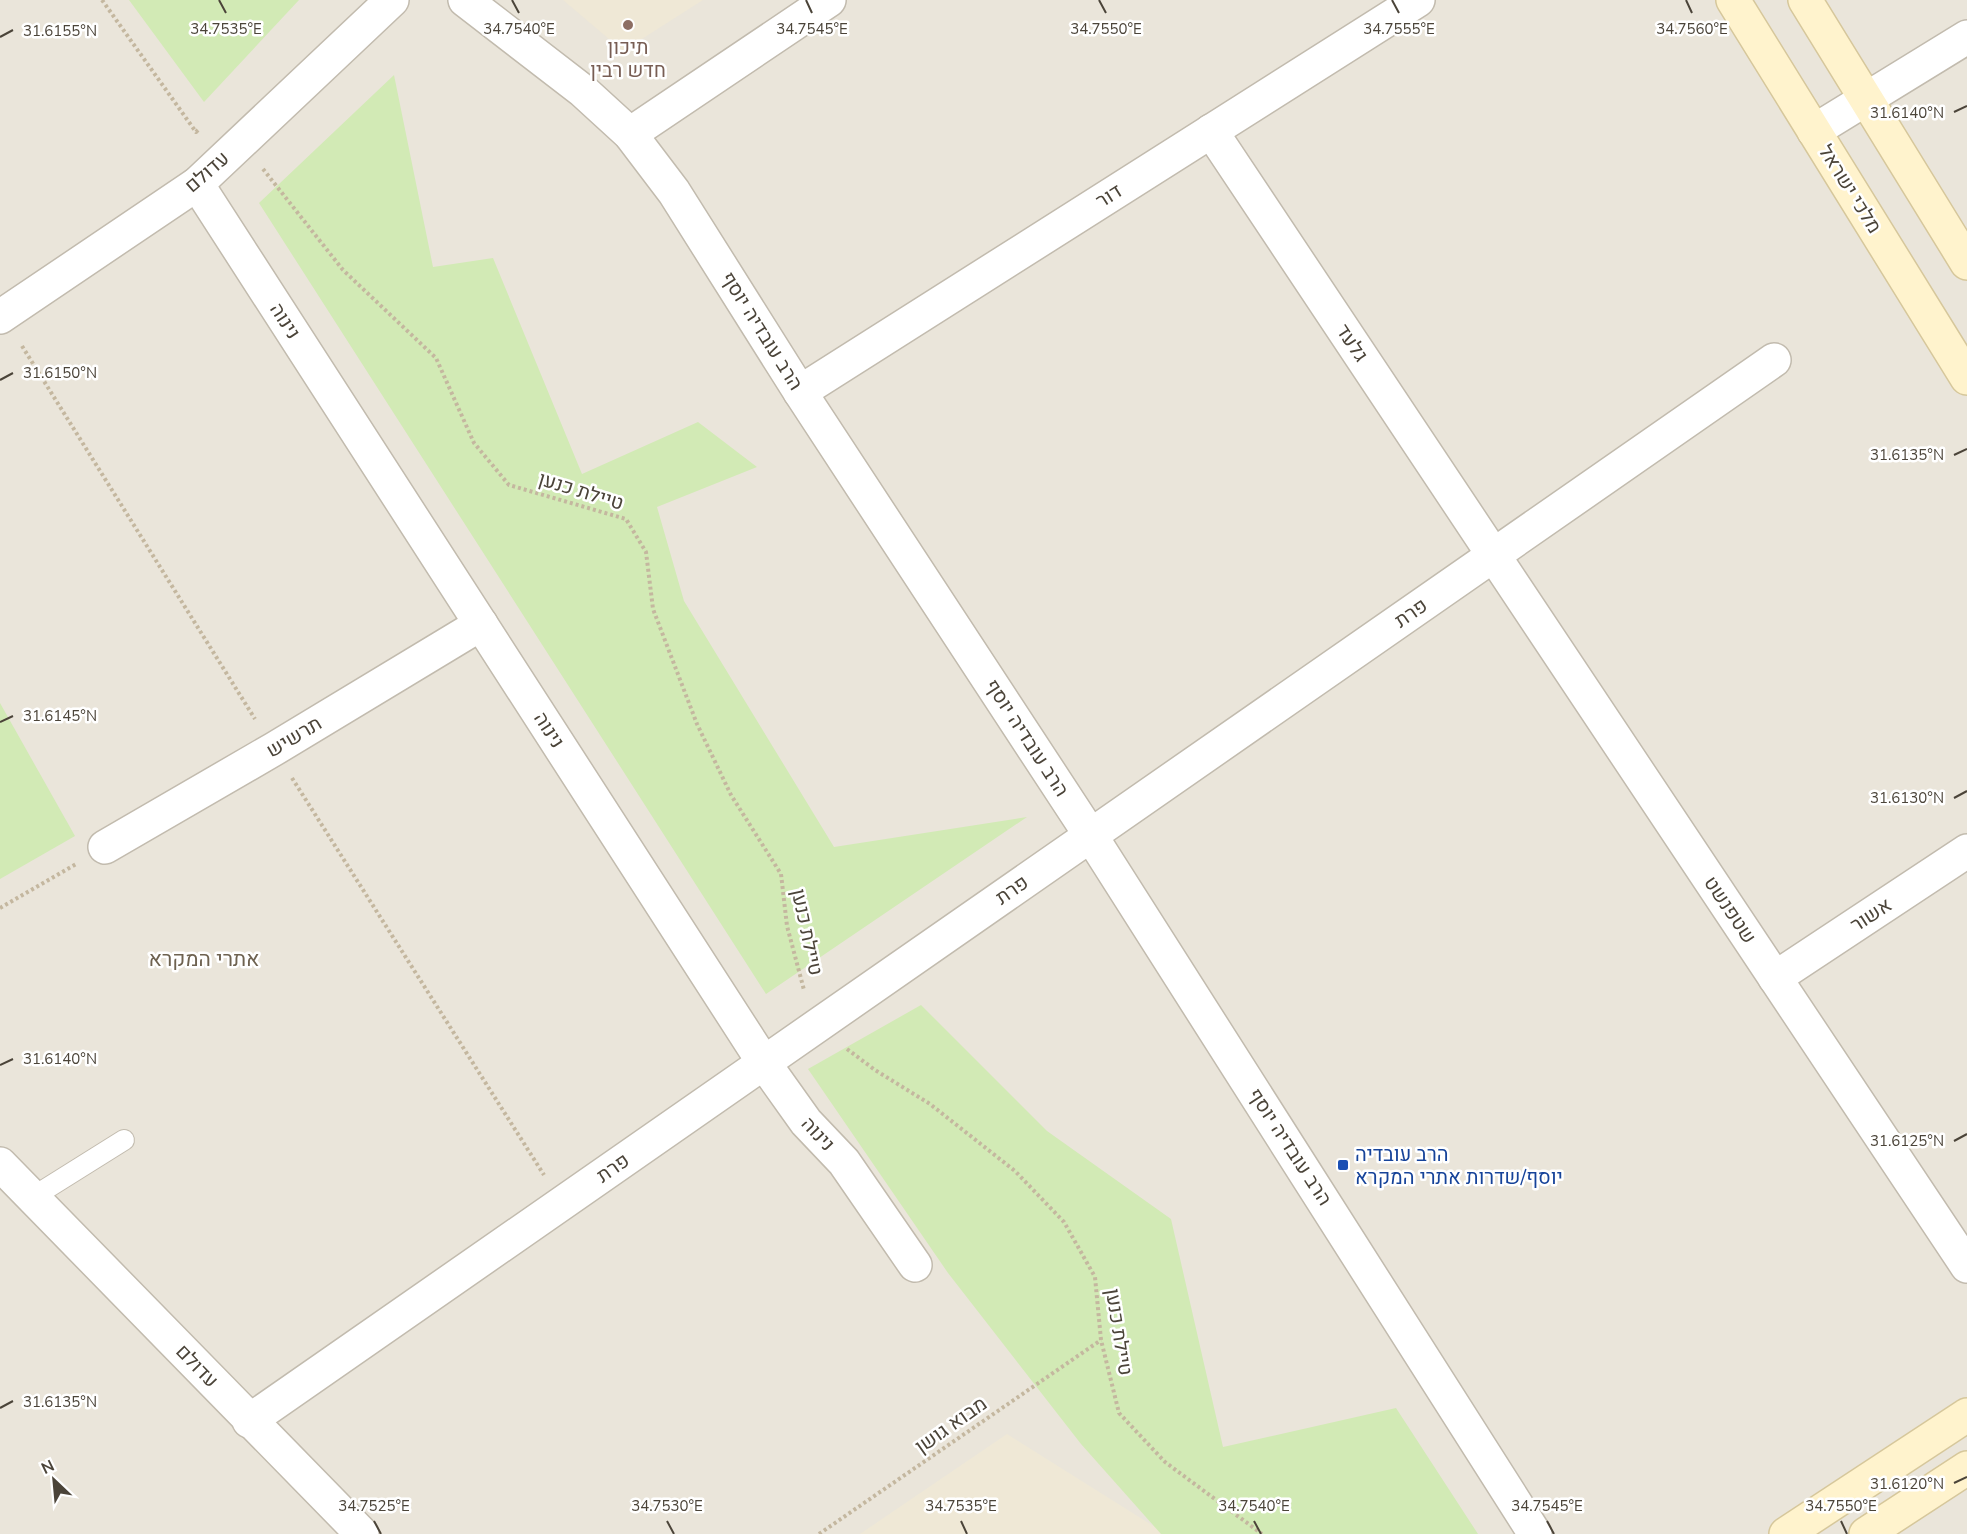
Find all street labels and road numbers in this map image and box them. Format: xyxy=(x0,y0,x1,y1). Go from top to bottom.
street label: מלכי ישראל xyxy=(1812,140,1888,238)
street label: עדולם xyxy=(179,145,235,199)
street label: דור xyxy=(1091,178,1127,214)
street label: הרב עובדיה יוסף xyxy=(715,267,809,395)
street label: נינוה xyxy=(263,298,307,344)
street label: גלעד xyxy=(1330,319,1374,367)
street label: טיילת כנען xyxy=(535,465,627,517)
street label: פרת xyxy=(1389,592,1433,634)
street label: הרב עובדיה יוסף xyxy=(979,674,1075,802)
street label: נינוה xyxy=(527,707,571,753)
street label: תרשיש xyxy=(261,710,327,764)
street label: פרת xyxy=(990,869,1034,911)
street label: שטפנשט xyxy=(1697,871,1763,949)
street label: טיילת כנען xyxy=(785,886,829,978)
street label: אשור xyxy=(1845,892,1897,938)
street label: הרב עובדיה יוסף xyxy=(1242,1083,1338,1211)
street label: נינוה xyxy=(795,1111,841,1157)
street label: פרת xyxy=(591,1147,635,1189)
street label: טיילת כנען xyxy=(1099,1287,1139,1377)
street label: עדולם xyxy=(170,1338,224,1394)
street label: מבוא גושן xyxy=(910,1390,992,1460)

